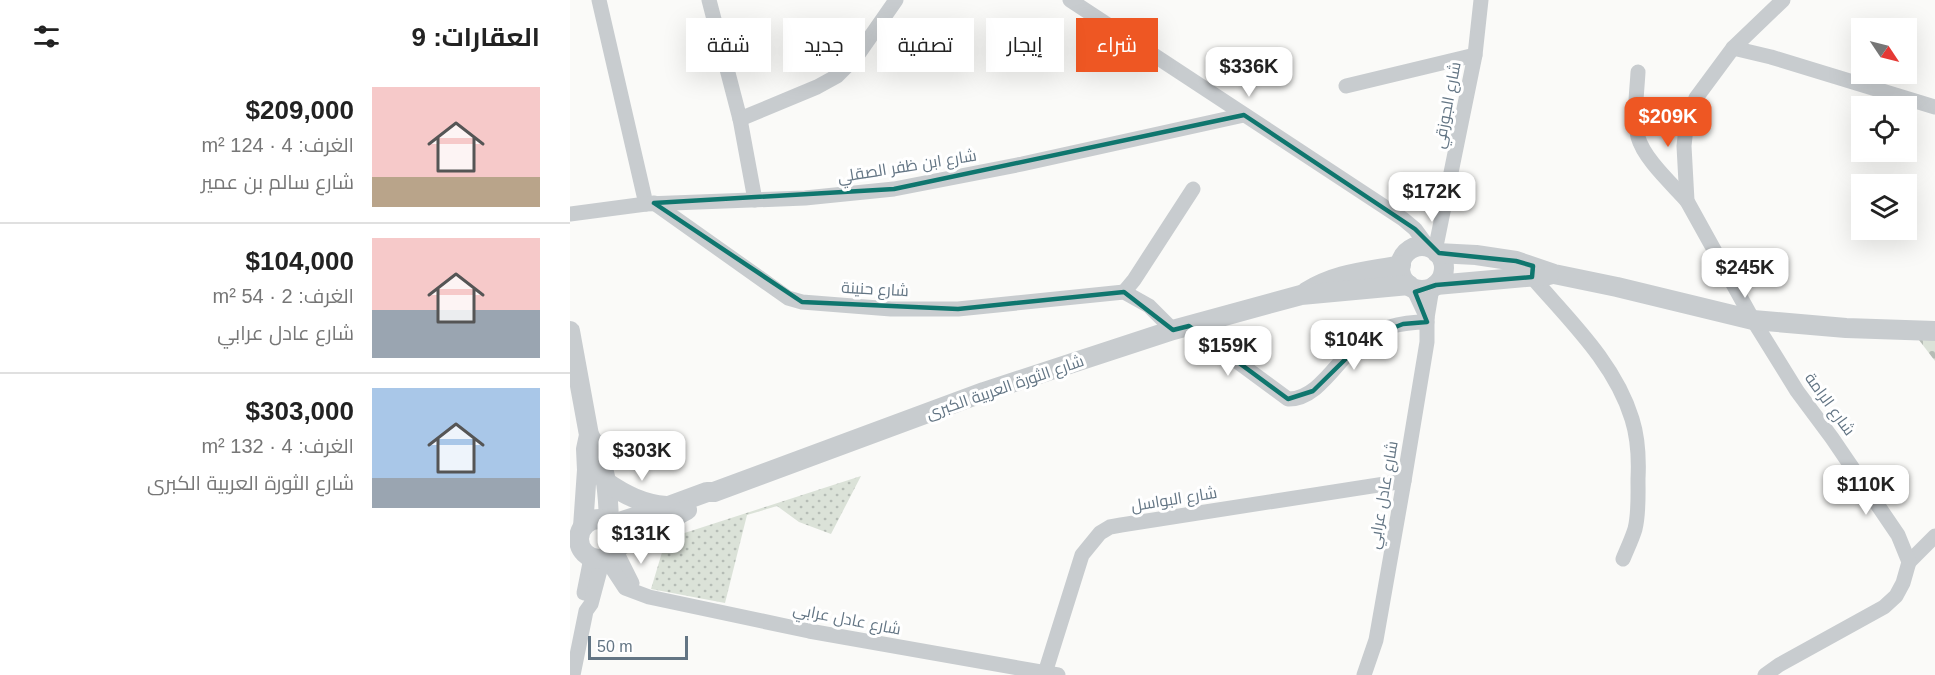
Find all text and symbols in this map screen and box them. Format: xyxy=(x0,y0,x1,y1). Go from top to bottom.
chip: شقة xyxy=(686,18,771,72)
chip: جديد xyxy=(783,18,865,72)
chip: تصفية xyxy=(877,18,974,72)
chip: إيجار xyxy=(986,18,1064,72)
chip: شراء xyxy=(1076,18,1158,72)
north arrow xyxy=(1851,18,1917,84)
map controls xyxy=(1851,18,1917,240)
icon: filters xyxy=(30,20,63,53)
text: العقارات: 9 xyxy=(412,22,540,52)
pin: $336K xyxy=(1207,47,1291,98)
text: $336K xyxy=(1220,55,1278,77)
street label: شارع الجوزقي xyxy=(1430,60,1469,151)
text: $209,000 xyxy=(246,95,354,125)
button: locate xyxy=(1851,96,1917,162)
pin: $209K xyxy=(1626,97,1710,148)
text: $209K xyxy=(1639,105,1697,127)
icon: home xyxy=(420,111,492,183)
text: الغرف: 4 · 124 m² xyxy=(201,134,354,156)
street label: شارع ابن ظفر الصقلي xyxy=(836,147,978,190)
text: شارع سالم بن عمير xyxy=(201,171,354,193)
pin: $172K xyxy=(1390,172,1474,223)
button: layers xyxy=(1851,174,1917,240)
text: $172K xyxy=(1403,180,1461,202)
text: $104,000 xyxy=(246,246,354,276)
pin: $245K xyxy=(1703,248,1787,299)
text: $245K xyxy=(1716,256,1774,278)
icon: home xyxy=(420,262,492,334)
street label: شارع حنينة xyxy=(841,279,909,302)
text: الغرف: 2 · 54 m² xyxy=(213,285,354,307)
pin: $104K xyxy=(1312,320,1396,371)
text: شارع عادل عرابي xyxy=(217,322,354,344)
pin: $159K xyxy=(1186,326,1270,377)
text: $104K xyxy=(1325,328,1383,350)
text: $159K xyxy=(1199,334,1257,356)
street label: شارع الثورة العربية الكبرى xyxy=(924,352,1087,425)
street label: شارع الرامة xyxy=(1799,370,1858,440)
text: $303,000 xyxy=(246,396,354,426)
icon: home xyxy=(420,412,492,484)
pin: $303K xyxy=(600,431,684,482)
text: الغرف: 4 · 132 m² xyxy=(201,435,354,457)
text: $303K xyxy=(613,439,671,461)
street label: شارع عادل عرابي xyxy=(1365,440,1406,551)
pin: $110K xyxy=(1824,465,1908,516)
text: شارع الثورة العربية الكبرى xyxy=(147,472,354,494)
text: $110K xyxy=(1837,473,1895,495)
street label: شارع البواسل xyxy=(1130,484,1219,517)
pin: $131K xyxy=(599,514,683,565)
text: $131K xyxy=(612,522,670,544)
street label: شارع عادل عرابي xyxy=(791,600,902,643)
scale bar xyxy=(588,633,688,660)
text: 50 m xyxy=(597,638,633,655)

